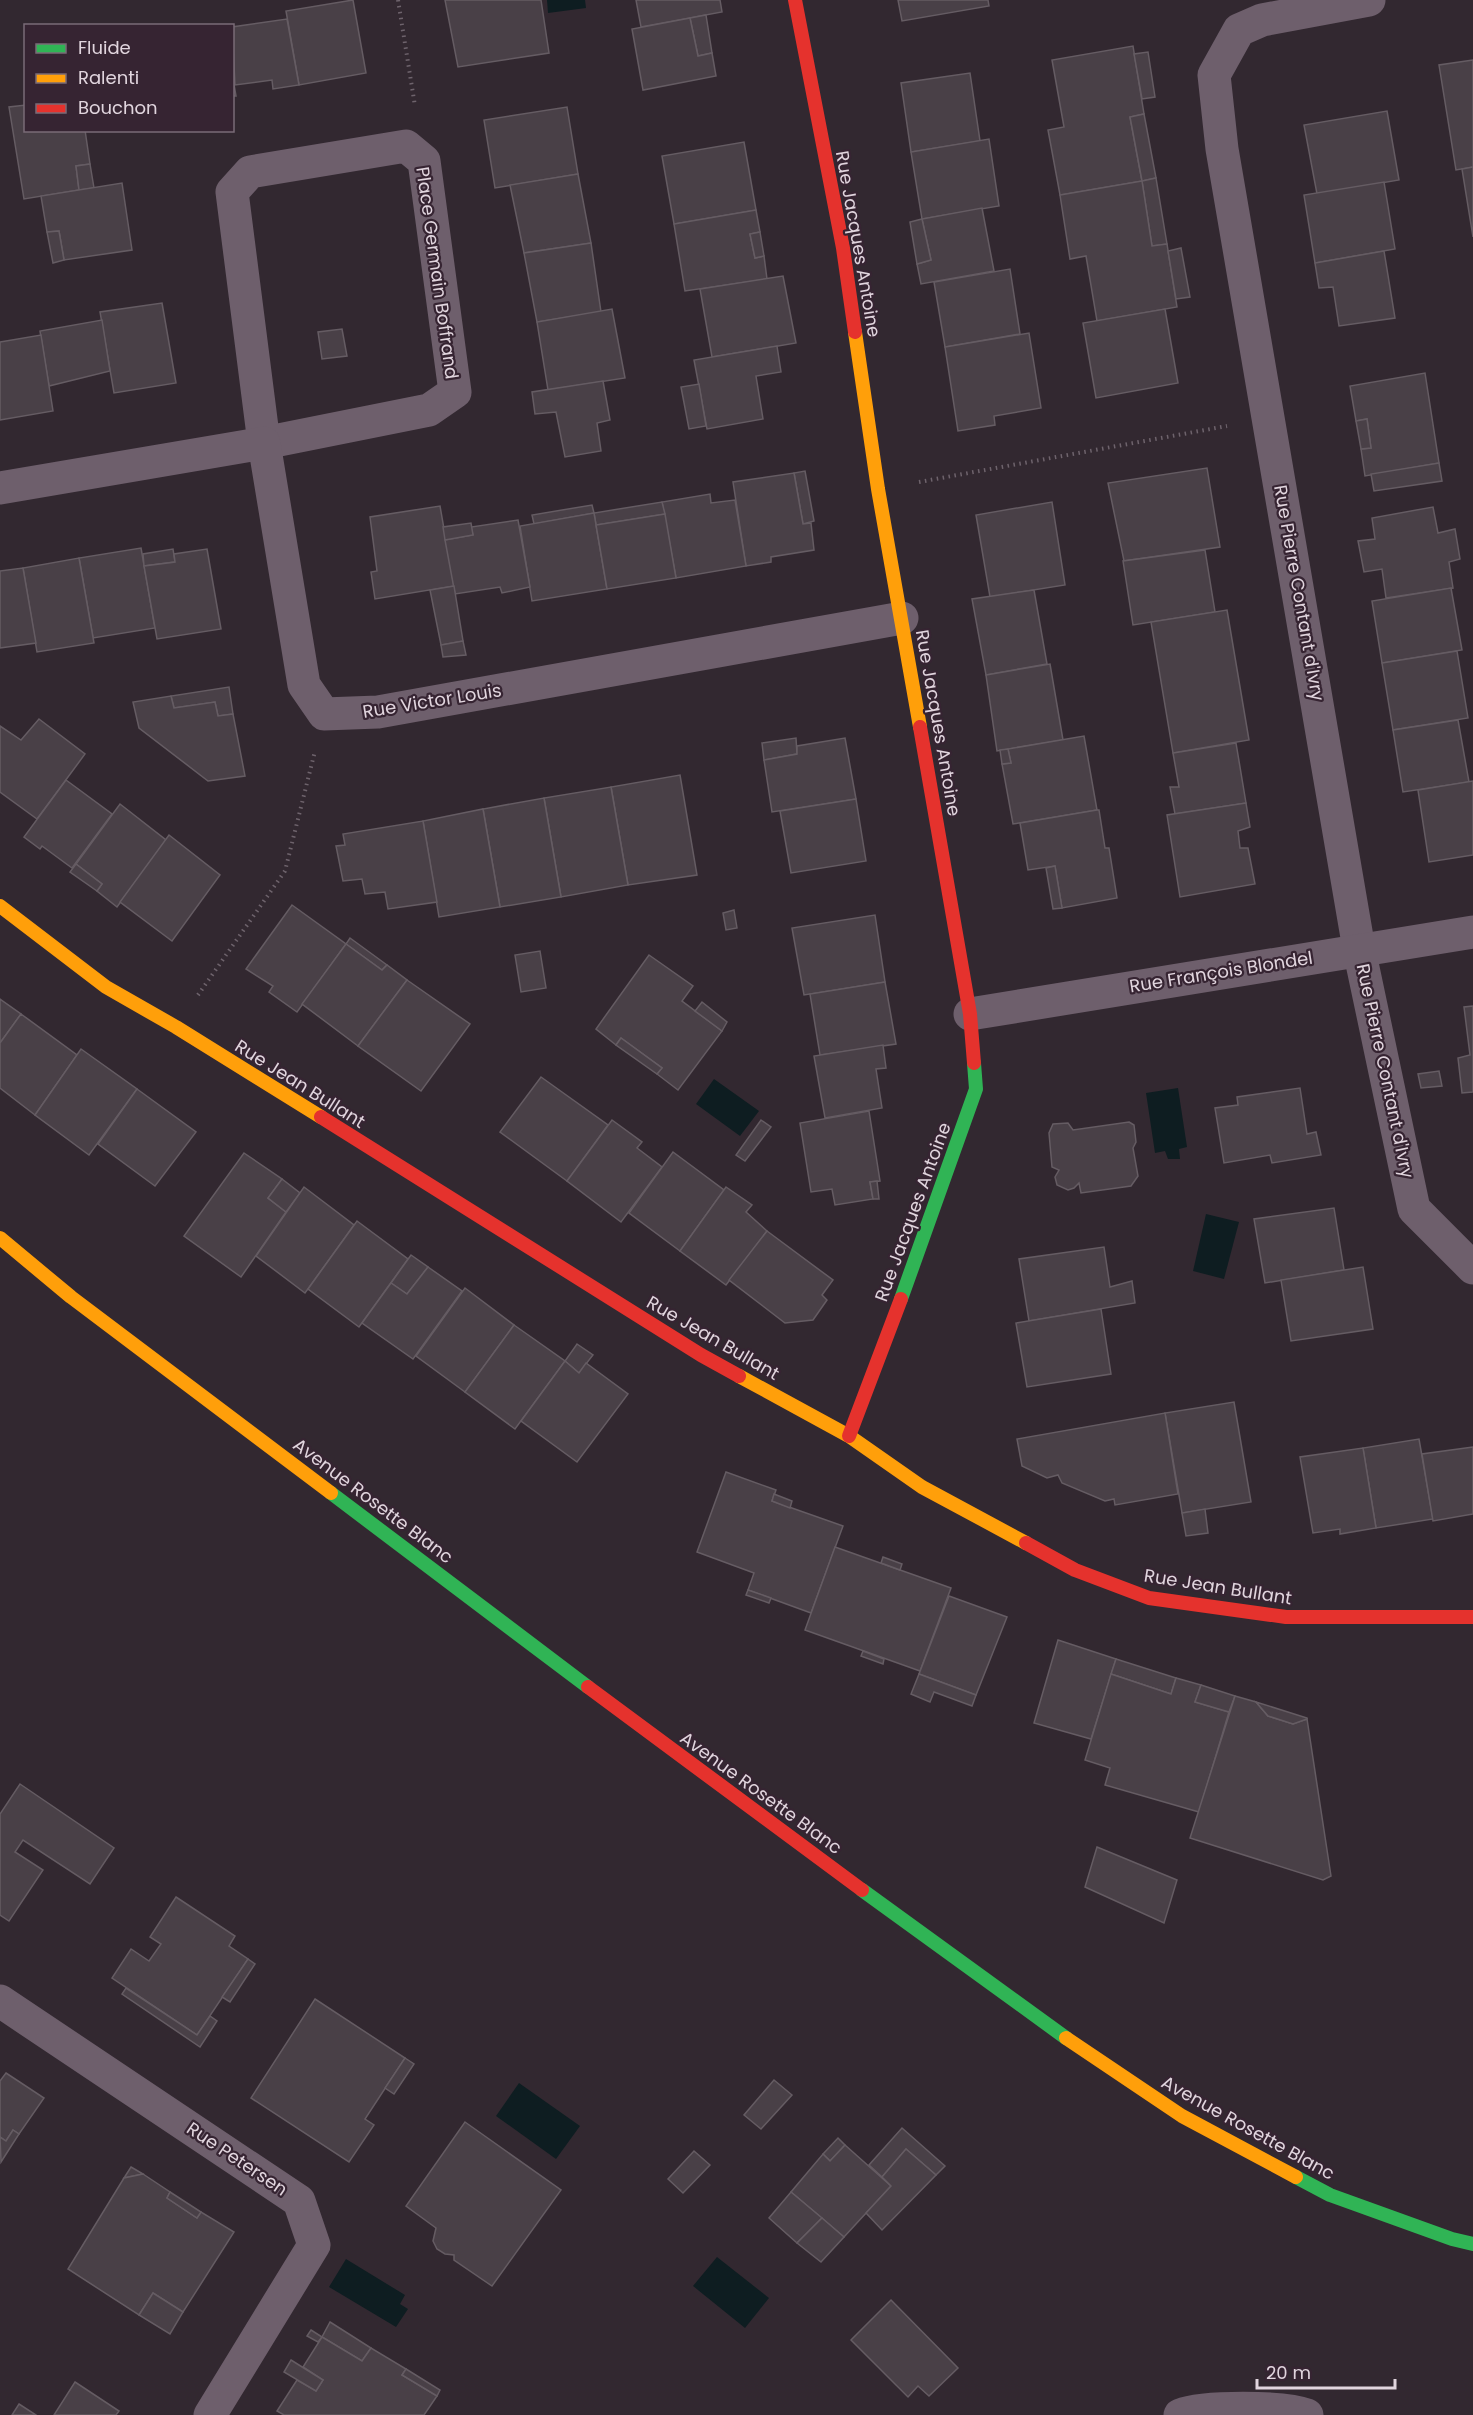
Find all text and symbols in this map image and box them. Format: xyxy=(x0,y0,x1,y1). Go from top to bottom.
legend xyxy=(24,24,234,132)
text: Fluide xyxy=(78,35,131,60)
text: Ralenti xyxy=(78,65,139,90)
text: Bouchon xyxy=(78,95,158,120)
street label: Rue Jacques Antoine xyxy=(830,149,887,339)
street label: Place Germain Boffrand xyxy=(410,165,465,381)
street label: Rue Pierre Contant d'Ivry xyxy=(1268,483,1331,703)
street label: Rue Jacques Antoine xyxy=(910,628,967,818)
street label: Rue Victor Louis xyxy=(361,677,503,724)
street label: Rue François Blondel xyxy=(1127,945,1314,998)
street label: Rue Pierre Contant d'Ivry xyxy=(1351,961,1420,1180)
street label: Rue Jean Bullant xyxy=(230,1033,370,1134)
street label: Rue Jacques Antoine xyxy=(868,1119,957,1305)
street label: Rue Jean Bullant xyxy=(642,1289,784,1386)
street label: Avenue Rosette Blanc xyxy=(288,1432,459,1569)
street label: Rue Jean Bullant xyxy=(1142,1562,1294,1611)
street label: Avenue Rosette Blanc xyxy=(675,1725,847,1860)
street label: Avenue Rosette Blanc xyxy=(1157,2069,1339,2186)
street label: Rue Petersen xyxy=(182,2116,293,2202)
scale bar xyxy=(1257,2352,1395,2390)
text: 20 m xyxy=(1266,2360,1311,2385)

